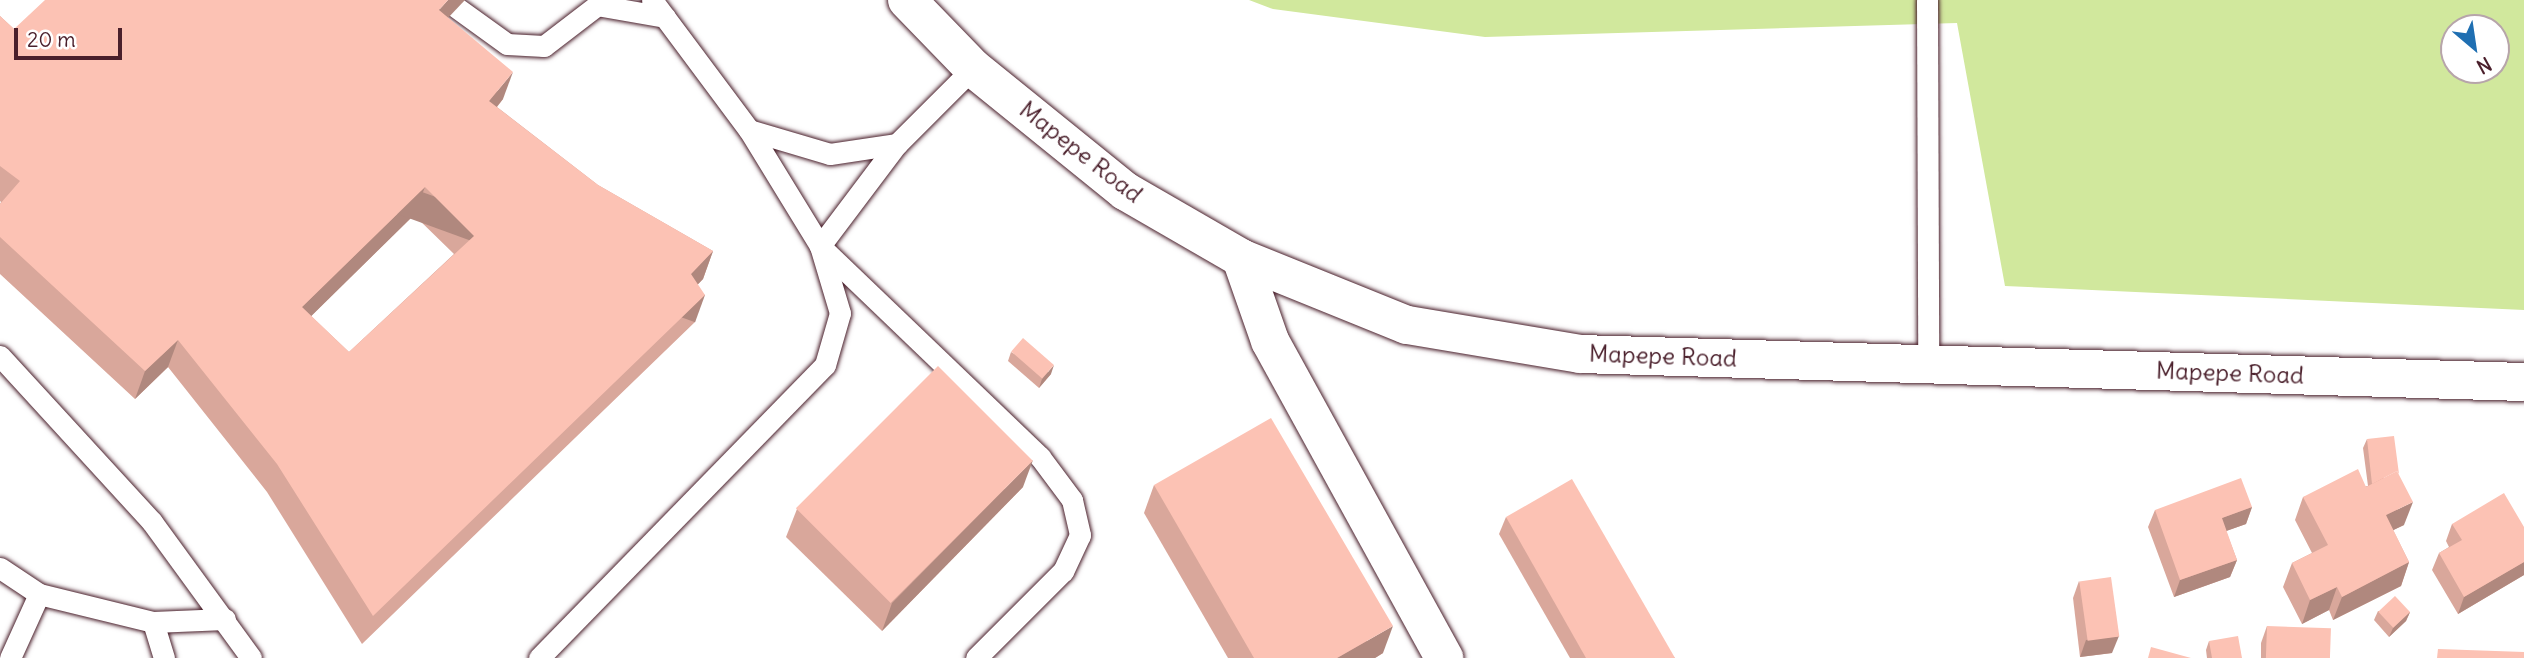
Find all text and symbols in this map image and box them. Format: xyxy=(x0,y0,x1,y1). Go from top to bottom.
scale bar xyxy=(18,14,126,58)
north arrow xyxy=(2440,14,2510,84)
text: 20 m xyxy=(27,26,76,53)
text: N xyxy=(2473,52,2496,79)
street label: Mapepe Road xyxy=(1014,95,1148,209)
street label: Mapepe Road xyxy=(1588,339,1738,373)
street label: Mapepe Road xyxy=(2155,356,2305,390)

